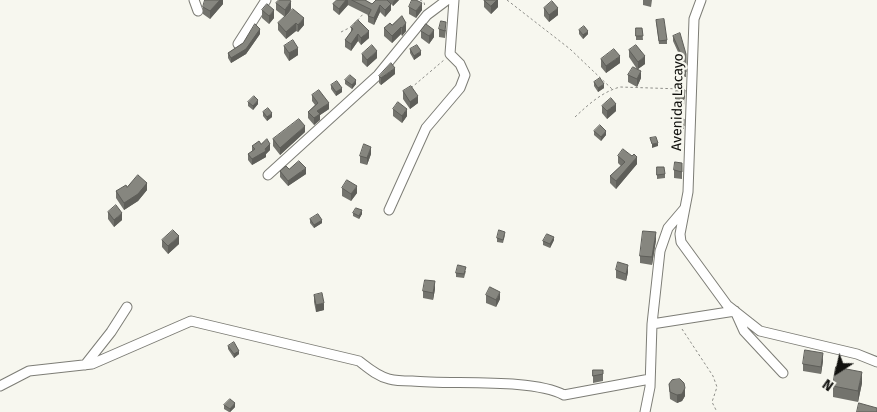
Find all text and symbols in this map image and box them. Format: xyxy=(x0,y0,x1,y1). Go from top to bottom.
street label: Avenida Lacayo xyxy=(669,53,687,151)
north arrow xyxy=(812,347,862,397)
text: N xyxy=(819,375,837,394)

